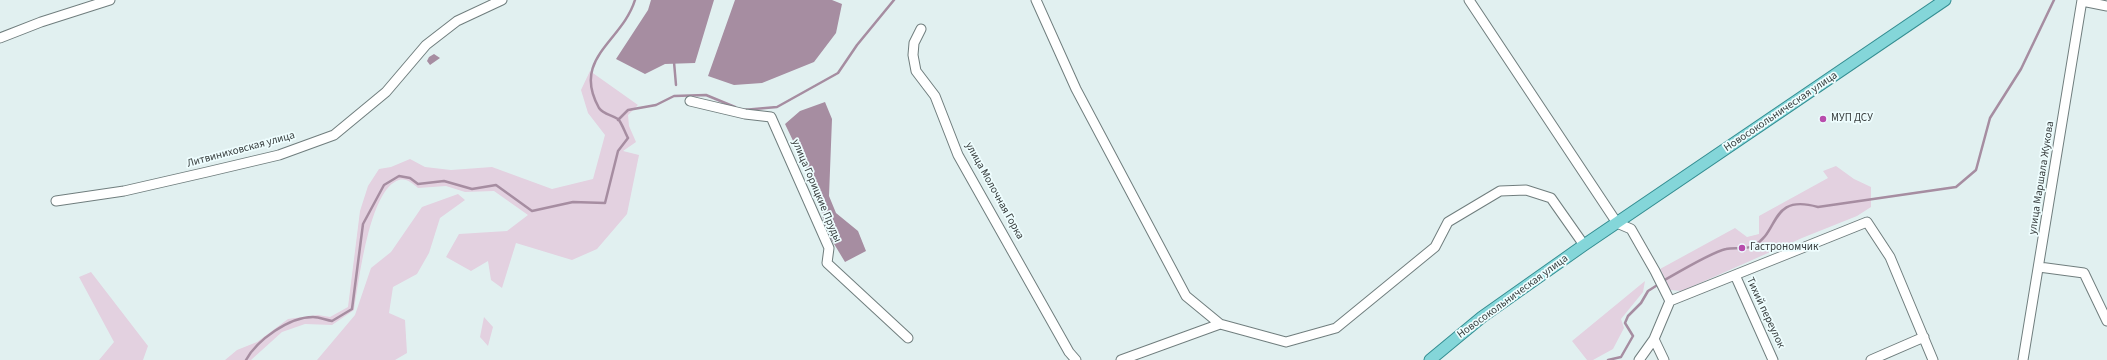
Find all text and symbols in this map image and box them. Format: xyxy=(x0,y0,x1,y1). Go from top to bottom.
street label: Новосокольническая улица xyxy=(1722,69,1840,155)
place label: МУП ДСУ xyxy=(1831,112,1873,126)
marker: МУП ДСУ xyxy=(1818,114,1828,124)
street label: улица Маршала Жукова xyxy=(2027,120,2057,236)
street label: Литвиниховская улица xyxy=(186,129,296,171)
street label: улица Горицкие Пруды xyxy=(788,138,844,244)
street label: улица Молочная Горка xyxy=(962,140,1026,242)
place label: Гастрономчик xyxy=(1750,241,1818,255)
marker: Гастрономчик xyxy=(1737,243,1747,253)
street label: Новосокольническая улица xyxy=(1455,252,1571,342)
street label: Тихий переулок xyxy=(1743,275,1787,351)

